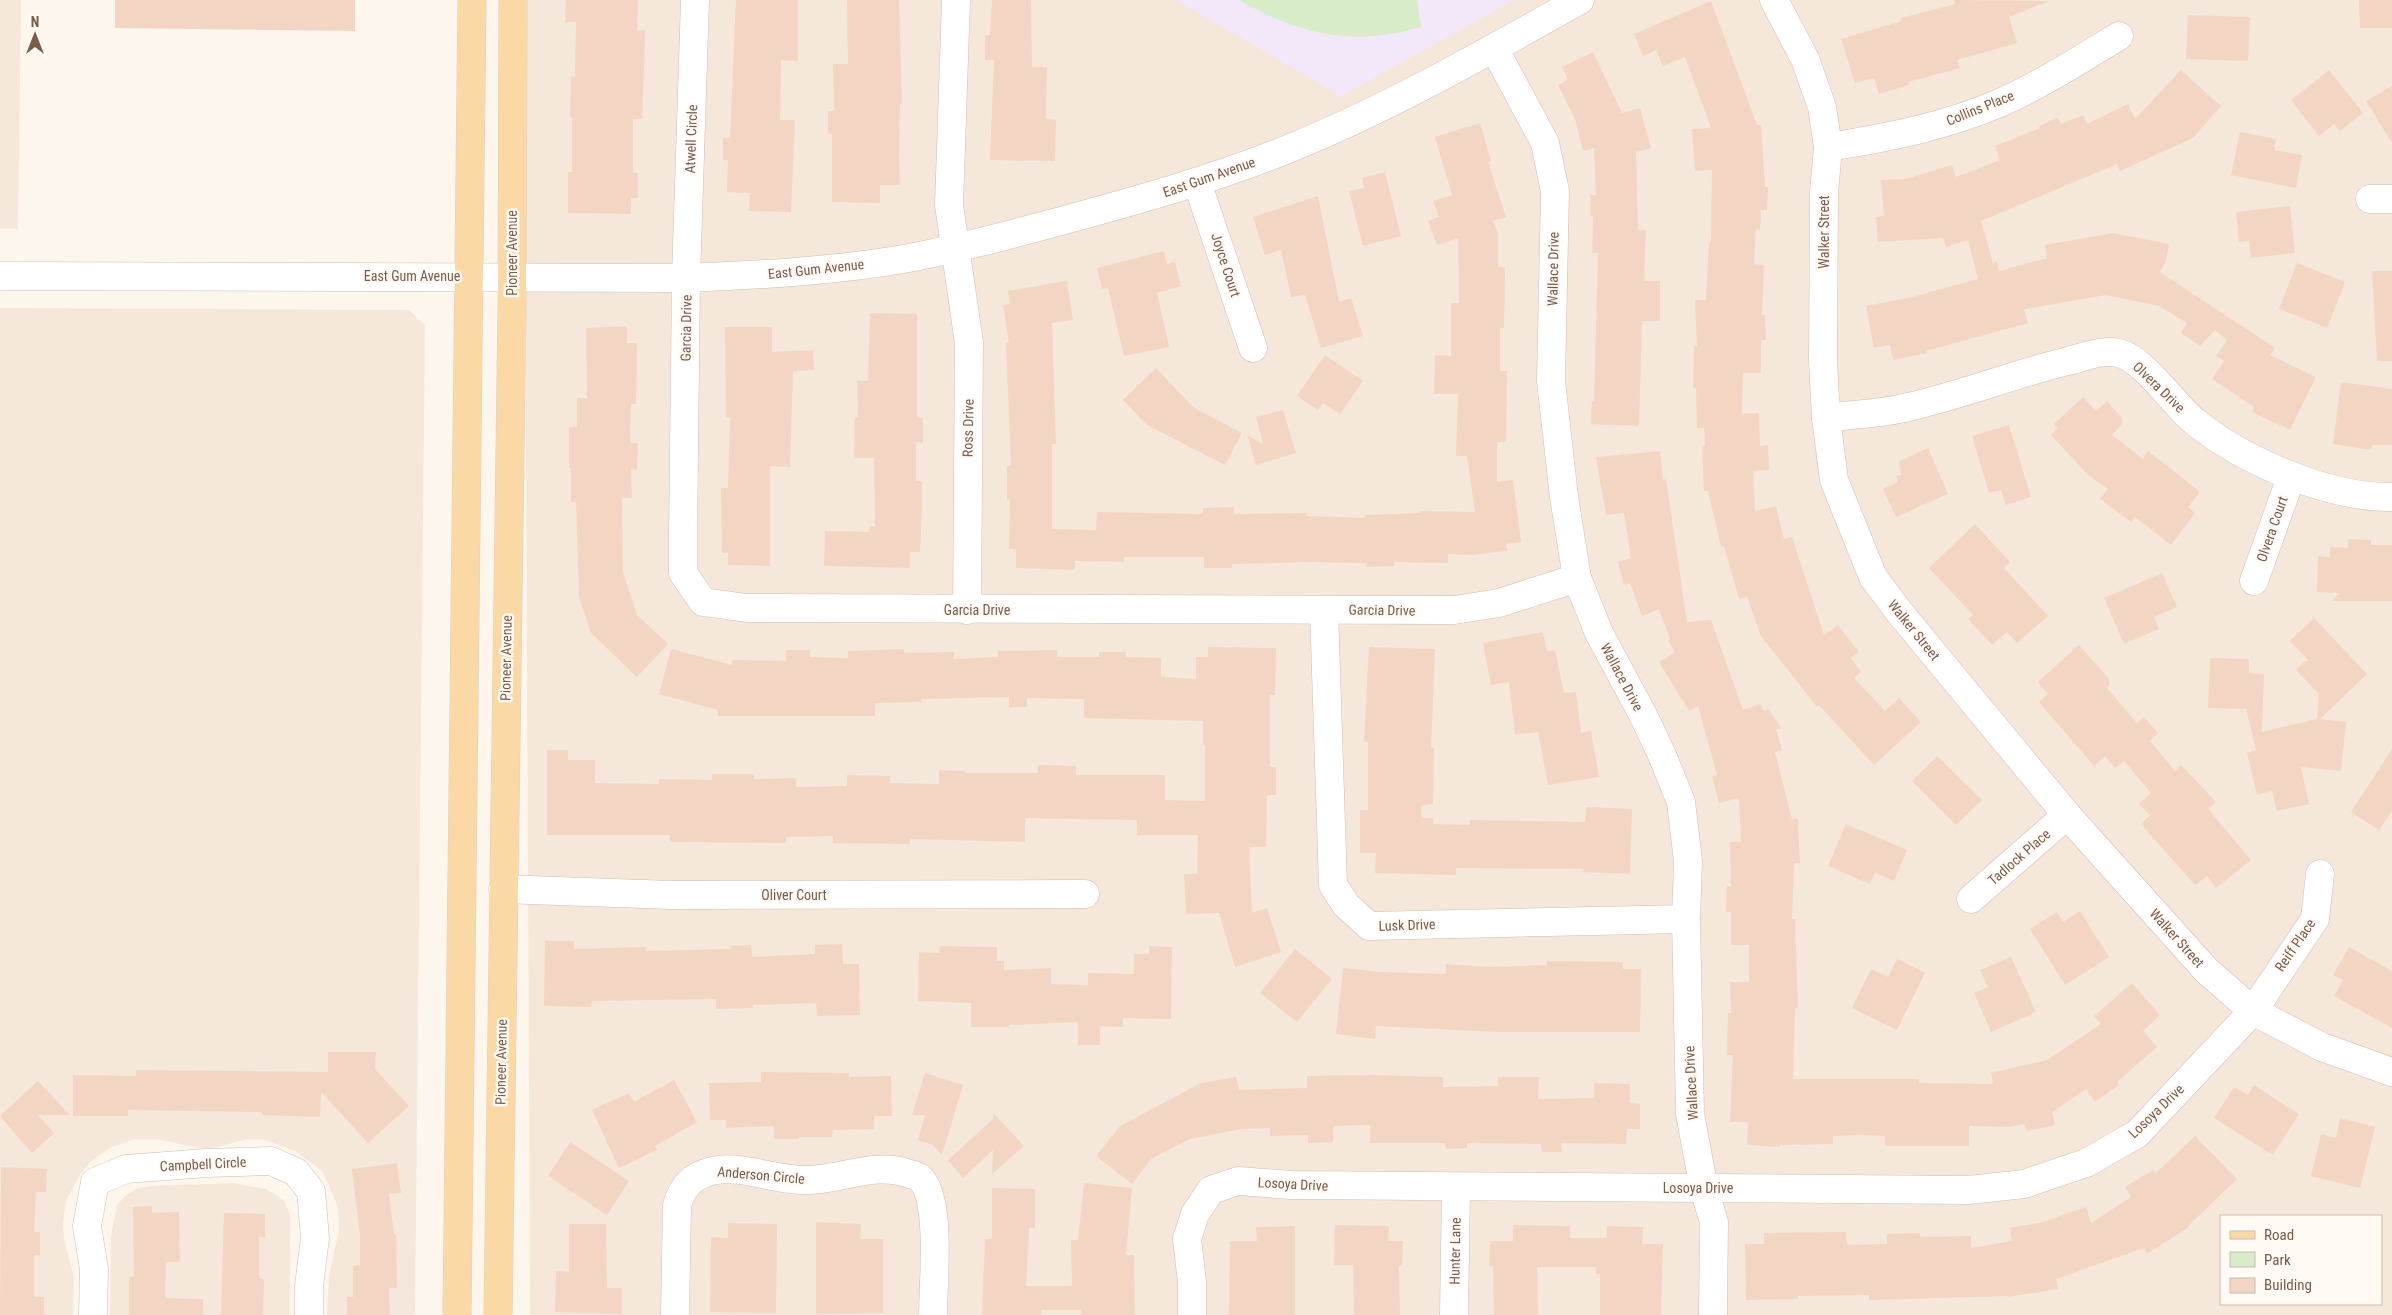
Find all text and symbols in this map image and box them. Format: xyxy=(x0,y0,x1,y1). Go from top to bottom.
north arrow xyxy=(10,10,60,60)
text: N xyxy=(31,14,39,30)
street label: Collins Place xyxy=(1944,87,2017,129)
street label: Atwell Circle xyxy=(682,104,700,174)
street label: East Gum Avenue xyxy=(1161,154,1258,200)
street label: Walker Street xyxy=(1816,195,1832,269)
street label: Pioneer Avenue xyxy=(504,210,520,296)
street label: Joyce Court xyxy=(1208,231,1244,299)
street label: Wallace Drive xyxy=(1544,231,1562,306)
street label: East Gum Avenue xyxy=(767,256,865,282)
street label: East Gum Avenue xyxy=(364,268,461,284)
street label: Garcia Drive xyxy=(677,294,695,361)
street label: Olvera Drive xyxy=(2130,358,2189,416)
street label: Ross Drive xyxy=(959,398,977,457)
street label: Olvera Court xyxy=(2253,494,2291,564)
street label: Walker Street xyxy=(1885,596,1943,664)
street label: Garcia Drive xyxy=(1349,601,1416,619)
street label: Garcia Drive xyxy=(944,602,1011,618)
street label: Pioneer Avenue xyxy=(497,615,515,701)
street label: Wallace Drive xyxy=(1597,640,1647,714)
street label: Tadlock Place xyxy=(1985,825,2054,888)
street label: Oliver Court xyxy=(761,887,827,903)
street label: Walker Street xyxy=(2147,905,2207,971)
street label: Reiff Place xyxy=(2272,915,2319,974)
street label: Lusk Drive xyxy=(1378,916,1436,934)
street label: Pioneer Avenue xyxy=(492,1019,510,1105)
street label: Wallace Drive xyxy=(1681,1045,1701,1121)
street label: Losoya Drive xyxy=(2125,1080,2187,1141)
street label: Campbell Circle xyxy=(159,1154,247,1174)
street label: Anderson Circle xyxy=(717,1163,806,1187)
street label: Losoya Drive xyxy=(1257,1174,1329,1194)
street label: Losoya Drive xyxy=(1663,1180,1734,1196)
legend xyxy=(2220,1215,2382,1305)
street label: Hunter Lane xyxy=(1446,1217,1464,1285)
text: Road xyxy=(2264,1226,2294,1244)
text: Park xyxy=(2264,1251,2291,1269)
text: Building xyxy=(2264,1276,2312,1294)

